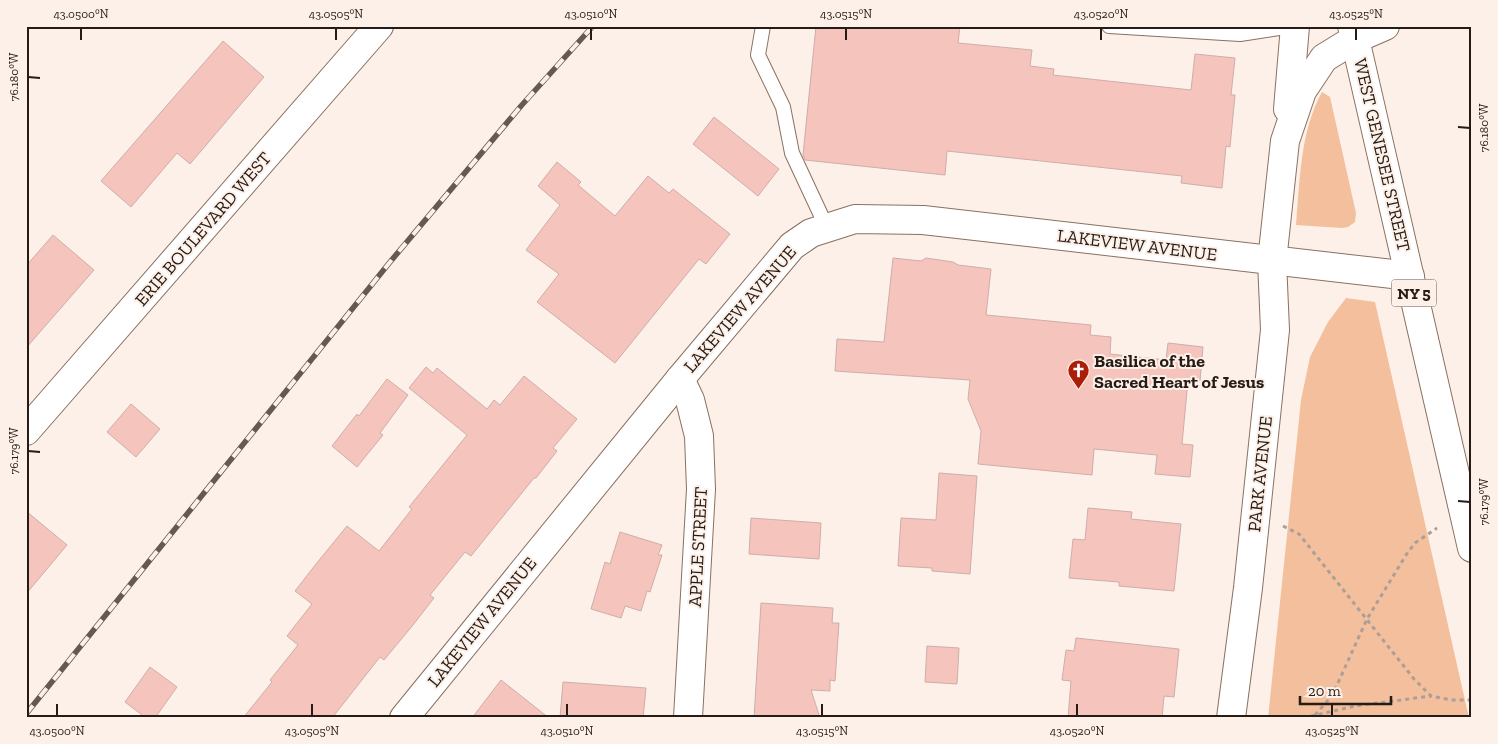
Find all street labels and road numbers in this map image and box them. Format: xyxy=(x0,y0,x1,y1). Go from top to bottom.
street label: WEST GENESEE STREET xyxy=(1349,56,1415,254)
street label: ERIE BOULEVARD WEST xyxy=(130,148,276,310)
street label: LAKEVIEW AVENUE xyxy=(1056,224,1218,266)
street label: LAKEVIEW AVENUE xyxy=(679,241,801,377)
road number: NY 5 xyxy=(1392,280,1436,306)
street label: PARK AVENUE xyxy=(1243,415,1277,533)
street label: APPLE STREET xyxy=(684,486,712,608)
street label: LAKEVIEW AVENUE xyxy=(423,553,541,691)

